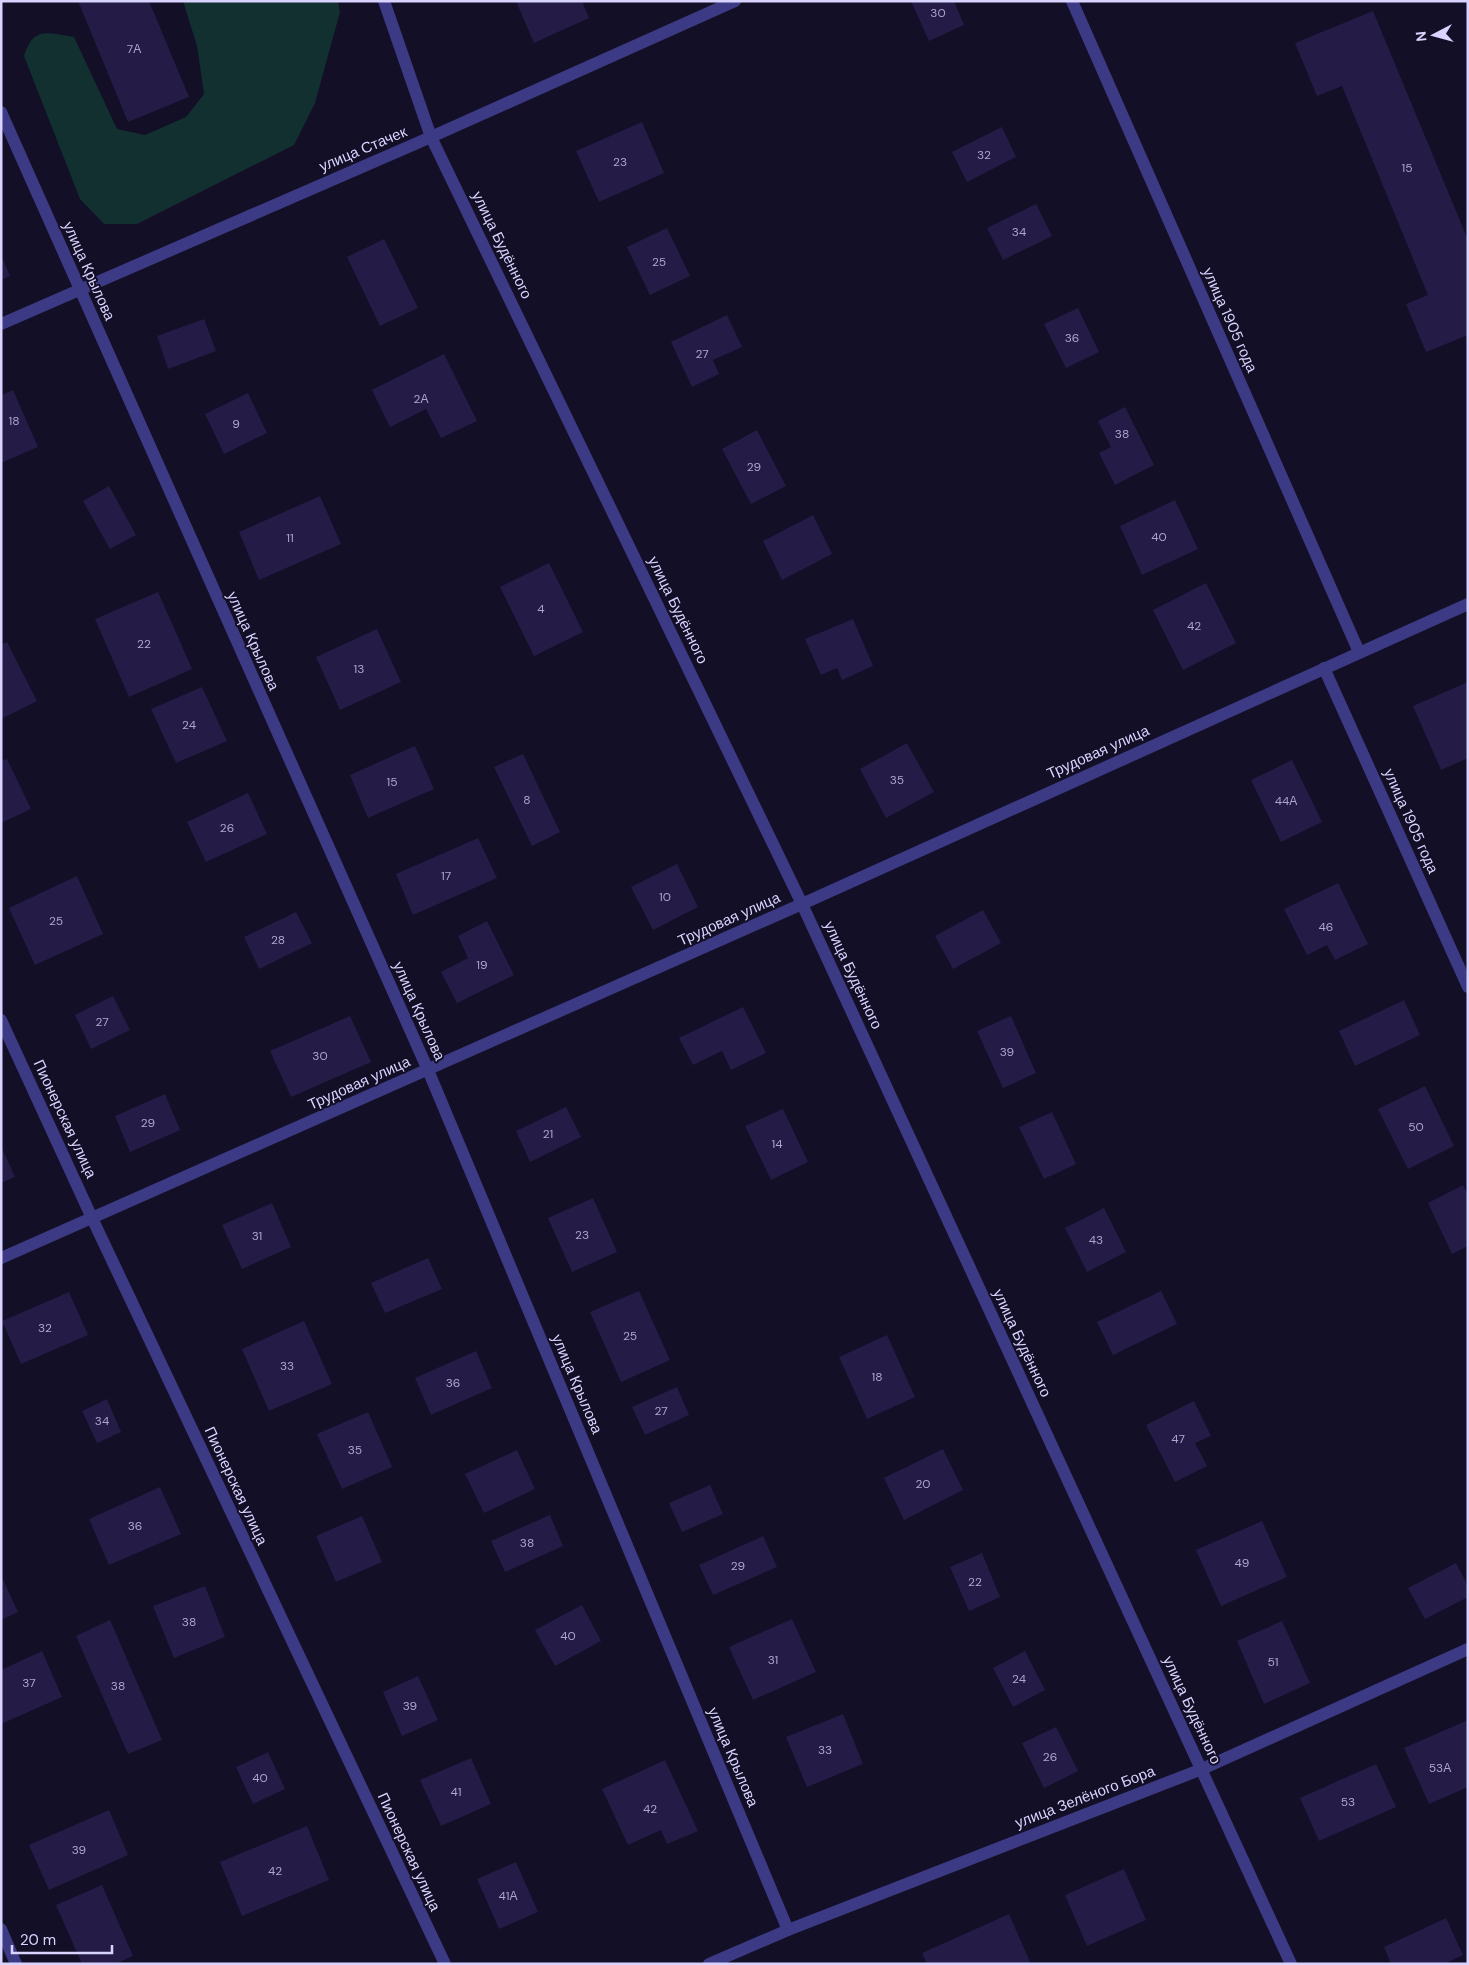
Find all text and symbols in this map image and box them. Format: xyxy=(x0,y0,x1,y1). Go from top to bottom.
house number: 30 xyxy=(930,5,946,21)
north arrow xyxy=(1409,10,1459,60)
text: N xyxy=(1412,30,1431,42)
house number: 7А xyxy=(127,41,141,57)
street label: улица Стачек xyxy=(316,121,410,176)
house number: 32 xyxy=(977,147,991,163)
house number: 23 xyxy=(613,154,627,170)
house number: 15 xyxy=(1401,160,1413,176)
street label: улица Будённого xyxy=(467,188,537,302)
street label: улица Крылова xyxy=(58,218,120,324)
house number: 34 xyxy=(1012,224,1026,240)
house number: 25 xyxy=(652,254,666,270)
street label: улица 1905 года xyxy=(1198,264,1262,376)
house number: 36 xyxy=(1065,330,1079,346)
house number: 27 xyxy=(695,346,709,362)
house number: 2А xyxy=(414,391,428,407)
house number: 18 xyxy=(8,413,20,429)
house number: 9 xyxy=(232,416,240,432)
house number: 38 xyxy=(1115,426,1129,442)
house number: 29 xyxy=(747,459,761,475)
house number: 40 xyxy=(1151,529,1167,545)
house number: 11 xyxy=(286,530,294,546)
street label: улица Будённого xyxy=(643,553,713,667)
street label: улица Крылова xyxy=(222,588,284,694)
house number: 4 xyxy=(537,601,545,617)
house number: 42 xyxy=(1187,618,1201,634)
house number: 22 xyxy=(137,636,151,652)
house number: 13 xyxy=(354,661,364,677)
house number: 24 xyxy=(182,717,196,733)
street label: Трудовая улица xyxy=(1044,720,1153,784)
street label: улица 1905 года xyxy=(1379,765,1443,877)
house number: 35 xyxy=(890,772,904,788)
house number: 15 xyxy=(386,774,398,790)
house number: 8 xyxy=(523,792,531,808)
house number: 44А xyxy=(1275,793,1297,809)
house number: 26 xyxy=(220,820,234,836)
house number: 17 xyxy=(441,868,451,884)
street label: Трудовая улица xyxy=(675,887,784,951)
house number: 10 xyxy=(659,889,671,905)
house number: 25 xyxy=(49,913,63,929)
street label: улица Будённого xyxy=(819,918,887,1032)
house number: 46 xyxy=(1319,919,1333,935)
house number: 28 xyxy=(271,932,285,948)
house number: 19 xyxy=(476,957,488,973)
street label: улица Крылова xyxy=(388,958,450,1064)
house number: 27 xyxy=(95,1014,109,1030)
house number: 39 xyxy=(1000,1044,1014,1060)
house number: 30 xyxy=(312,1048,328,1064)
street label: Трудовая улица xyxy=(305,1051,414,1115)
street label: Пионерская улица xyxy=(29,1057,102,1182)
house number: 29 xyxy=(141,1115,155,1131)
house number: 50 xyxy=(1408,1119,1424,1135)
house number: 21 xyxy=(543,1126,553,1142)
house number: 14 xyxy=(771,1136,783,1152)
house number: 23 xyxy=(575,1227,589,1243)
house number: 31 xyxy=(252,1228,262,1244)
house number: 43 xyxy=(1089,1232,1103,1248)
street label: улица Будённого xyxy=(988,1286,1056,1400)
house number: 32 xyxy=(38,1320,52,1336)
house number: 25 xyxy=(623,1328,637,1344)
street label: улица Крылова xyxy=(547,1331,607,1438)
house number: 33 xyxy=(280,1358,294,1374)
house number: 18 xyxy=(871,1369,883,1385)
house number: 36 xyxy=(446,1375,460,1391)
house number: 27 xyxy=(654,1403,668,1419)
house number: 34 xyxy=(95,1413,109,1429)
street label: Пионерская улица xyxy=(200,1424,273,1549)
house number: 47 xyxy=(1171,1431,1185,1447)
house number: 35 xyxy=(348,1442,362,1458)
house number: 20 xyxy=(915,1476,931,1492)
house number: 36 xyxy=(128,1518,142,1534)
house number: 38 xyxy=(520,1535,534,1551)
house number: 49 xyxy=(1235,1555,1249,1571)
house number: 29 xyxy=(731,1558,745,1574)
house number: 22 xyxy=(968,1574,982,1590)
house number: 38 xyxy=(182,1614,196,1630)
house number: 40 xyxy=(560,1628,576,1644)
house number: 31 xyxy=(768,1652,778,1668)
street label: улица Будённого xyxy=(1158,1653,1226,1767)
house number: 51 xyxy=(1267,1654,1279,1670)
house number: 24 xyxy=(1012,1671,1026,1687)
house number: 37 xyxy=(22,1675,36,1691)
house number: 38 xyxy=(111,1678,125,1694)
house number: 39 xyxy=(403,1698,417,1714)
street label: улица Крылова xyxy=(703,1704,763,1811)
house number: 33 xyxy=(818,1742,832,1758)
house number: 26 xyxy=(1043,1749,1057,1765)
house number: 53А xyxy=(1429,1760,1451,1776)
street label: улица Зелёного Бора xyxy=(1012,1761,1158,1833)
house number: 40 xyxy=(252,1770,268,1786)
house number: 41 xyxy=(450,1784,462,1800)
street label: Пионерская улица xyxy=(373,1790,446,1915)
house number: 53 xyxy=(1341,1794,1355,1810)
house number: 42 xyxy=(643,1801,657,1817)
house number: 39 xyxy=(72,1842,86,1858)
house number: 42 xyxy=(268,1863,282,1879)
house number: 41А xyxy=(498,1888,518,1904)
scale bar xyxy=(12,1922,112,1954)
text: 20 m xyxy=(20,1930,56,1950)

